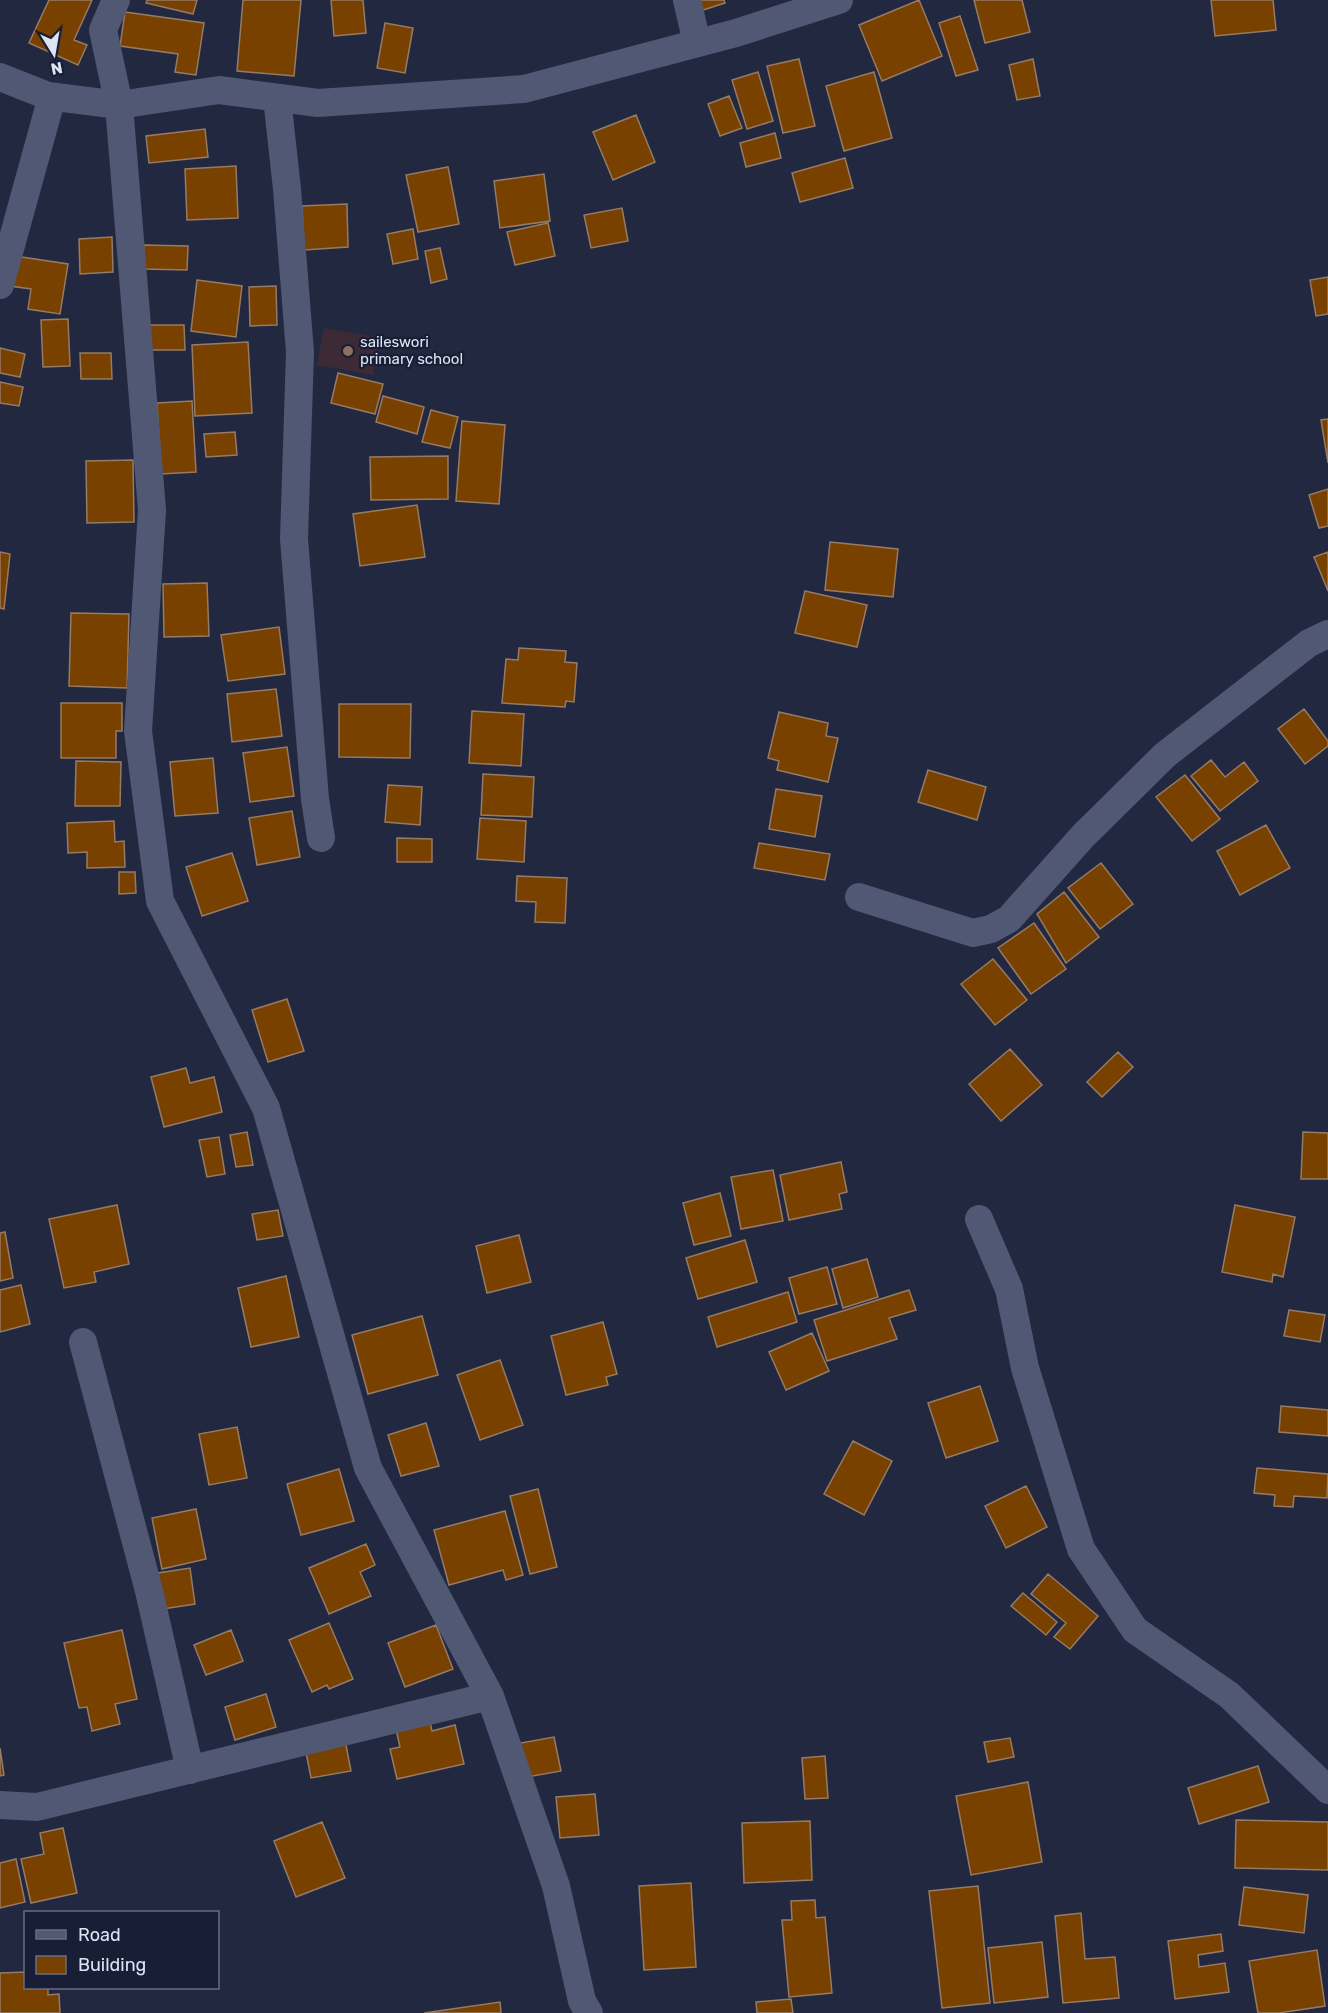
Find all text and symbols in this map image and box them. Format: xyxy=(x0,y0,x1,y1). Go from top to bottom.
north arrow xyxy=(24,24,84,84)
text: N xyxy=(49,58,64,79)
place label: saileswori primary school xyxy=(360,333,463,368)
marker: saileswori primary school xyxy=(341,344,355,358)
legend xyxy=(24,1911,219,1989)
text: Road xyxy=(78,1924,121,1946)
text: Building xyxy=(78,1954,146,1976)

